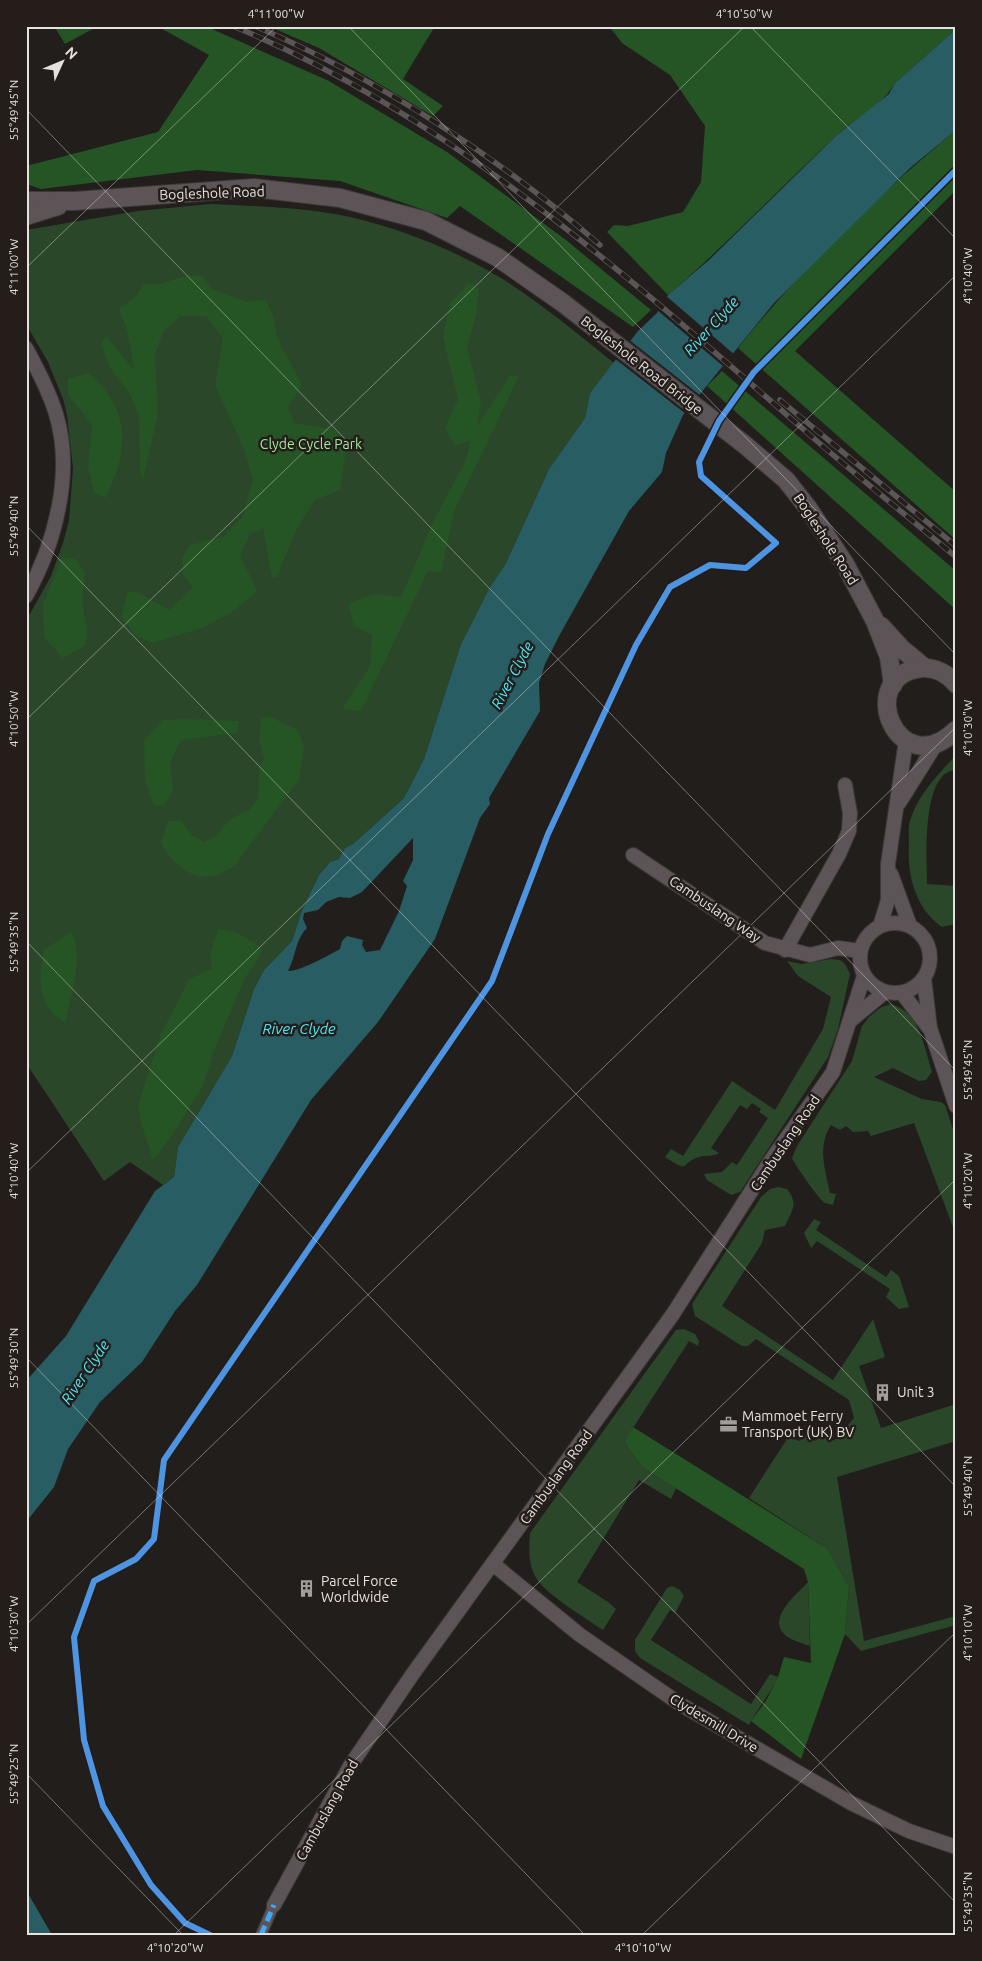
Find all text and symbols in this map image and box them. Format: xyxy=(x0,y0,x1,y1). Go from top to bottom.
text: 4°11'00"W xyxy=(248,7,304,20)
text: 4°10'50"W xyxy=(716,7,772,20)
north arrow xyxy=(38,38,88,88)
text: N xyxy=(62,44,81,62)
text: 55°49'45"N xyxy=(7,80,20,140)
street label: Bogleshole Road xyxy=(159,183,265,203)
text: 4°11'00"W xyxy=(7,239,20,295)
text: 4°10'40"W xyxy=(961,248,974,304)
water label: River Clyde xyxy=(680,293,742,359)
street label: Bogleshole Road Bridge xyxy=(578,312,706,418)
park label: Clyde Cycle Park xyxy=(260,436,362,452)
street label: Bogleshole Road xyxy=(791,490,861,588)
text: 55°49'40"N xyxy=(7,496,20,556)
water label: River Clyde xyxy=(487,638,537,711)
text: 4°10'50"W xyxy=(7,691,20,747)
text: 4°10'30"W xyxy=(961,700,974,756)
street label: Cambuslang Way xyxy=(666,872,764,946)
text: 55°49'35"N xyxy=(7,912,20,972)
water label: River Clyde xyxy=(262,1020,336,1037)
text: 55°49'45"N xyxy=(961,1040,974,1100)
street label: Cambuslang Road xyxy=(747,1092,823,1194)
text: 4°10'40"W xyxy=(7,1143,20,1199)
text: 4°10'20"W xyxy=(961,1153,974,1209)
text: 55°49'30"N xyxy=(7,1328,20,1388)
water label: River Clyde xyxy=(57,1337,113,1407)
building icon: Unit 3 xyxy=(873,1382,893,1402)
place label: Unit 3 xyxy=(897,1384,935,1400)
place label: Mammoet Ferry Transport (UK) BV xyxy=(742,1408,854,1440)
office icon: Mammoet Ferry Transport (UK) BV xyxy=(718,1414,738,1434)
street label: Cambuslang Road xyxy=(516,1427,596,1527)
text: 55°49'40"N xyxy=(961,1456,974,1516)
place label: Parcel Force Worldwide xyxy=(321,1573,398,1605)
building icon: Parcel Force Worldwide xyxy=(297,1579,317,1599)
text: 4°10'30"W xyxy=(7,1596,20,1652)
text: 4°10'10"W xyxy=(961,1605,974,1661)
street label: Clydesmill Drive xyxy=(667,1690,761,1756)
text: 55°49'25"N xyxy=(7,1744,20,1804)
street label: Cambuslang Road xyxy=(293,1757,361,1863)
text: 55°49'35"N xyxy=(961,1872,974,1932)
text: 4°10'20"W xyxy=(147,1941,203,1954)
text: 4°10'10"W xyxy=(615,1941,671,1954)

